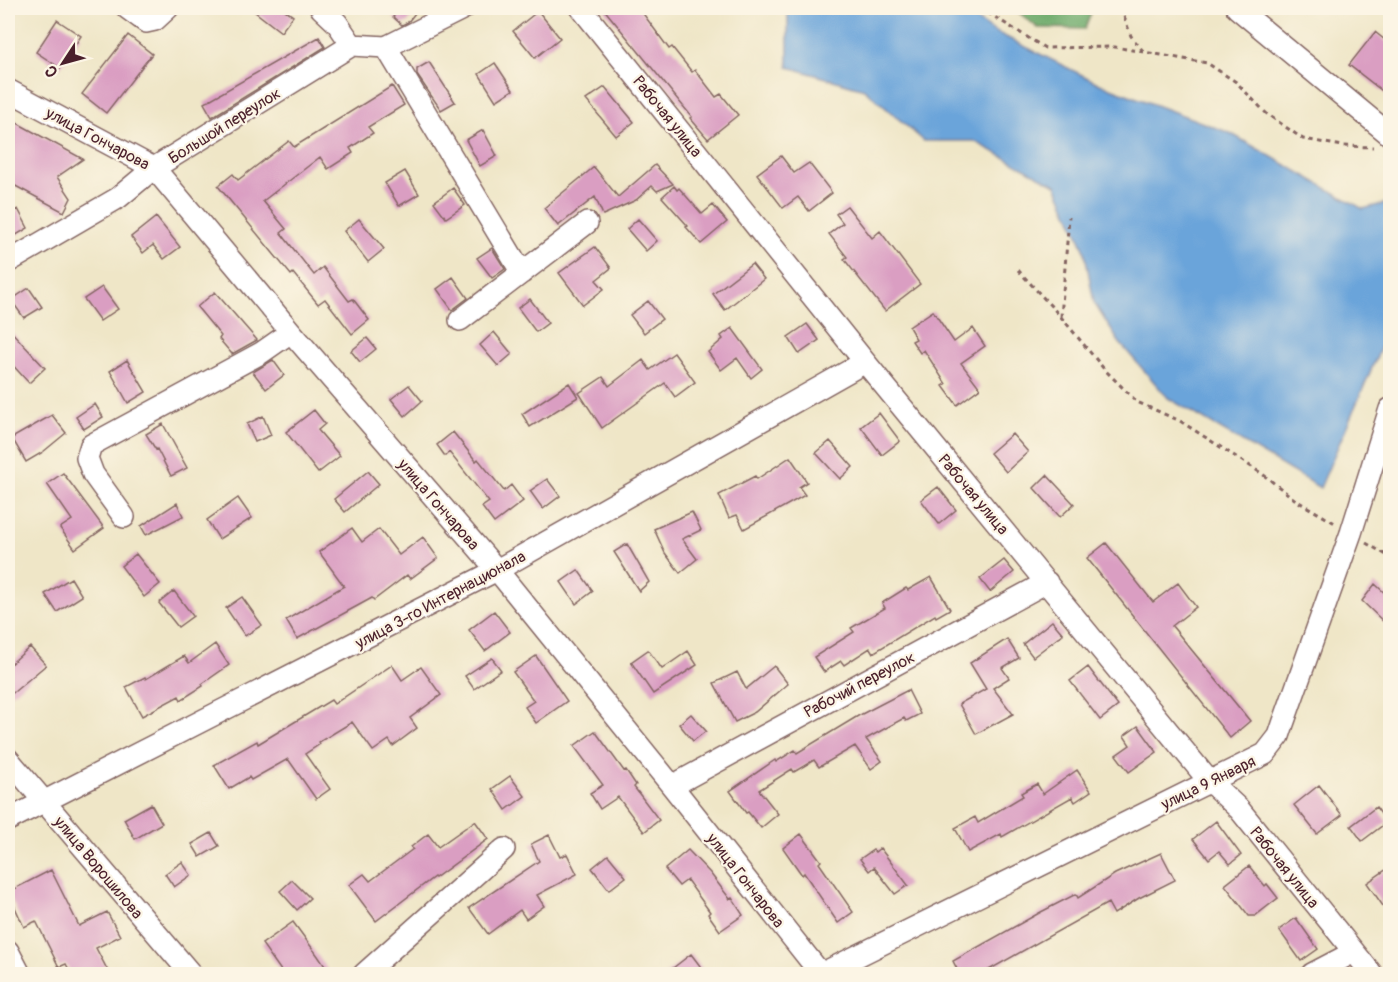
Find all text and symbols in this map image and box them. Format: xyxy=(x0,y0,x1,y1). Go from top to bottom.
north arrow xyxy=(33,33,93,93)
text: С xyxy=(41,61,63,81)
street label: Рабочая улица xyxy=(628,72,706,161)
street label: Большой переулок xyxy=(165,83,284,168)
street label: улица Гончарова xyxy=(41,103,153,175)
street label: Рабочая улица xyxy=(934,450,1013,539)
street label: улица Гончарова xyxy=(392,454,483,554)
street label: улица 3-го Интернационала xyxy=(351,546,529,654)
street label: Рабочий переулок xyxy=(801,647,918,722)
street label: улица 9 Января xyxy=(1157,751,1259,815)
street label: улица Ворошилова xyxy=(49,811,147,923)
street label: Рабочая улица xyxy=(1245,823,1323,912)
street label: улица Гончарова xyxy=(701,829,788,932)

